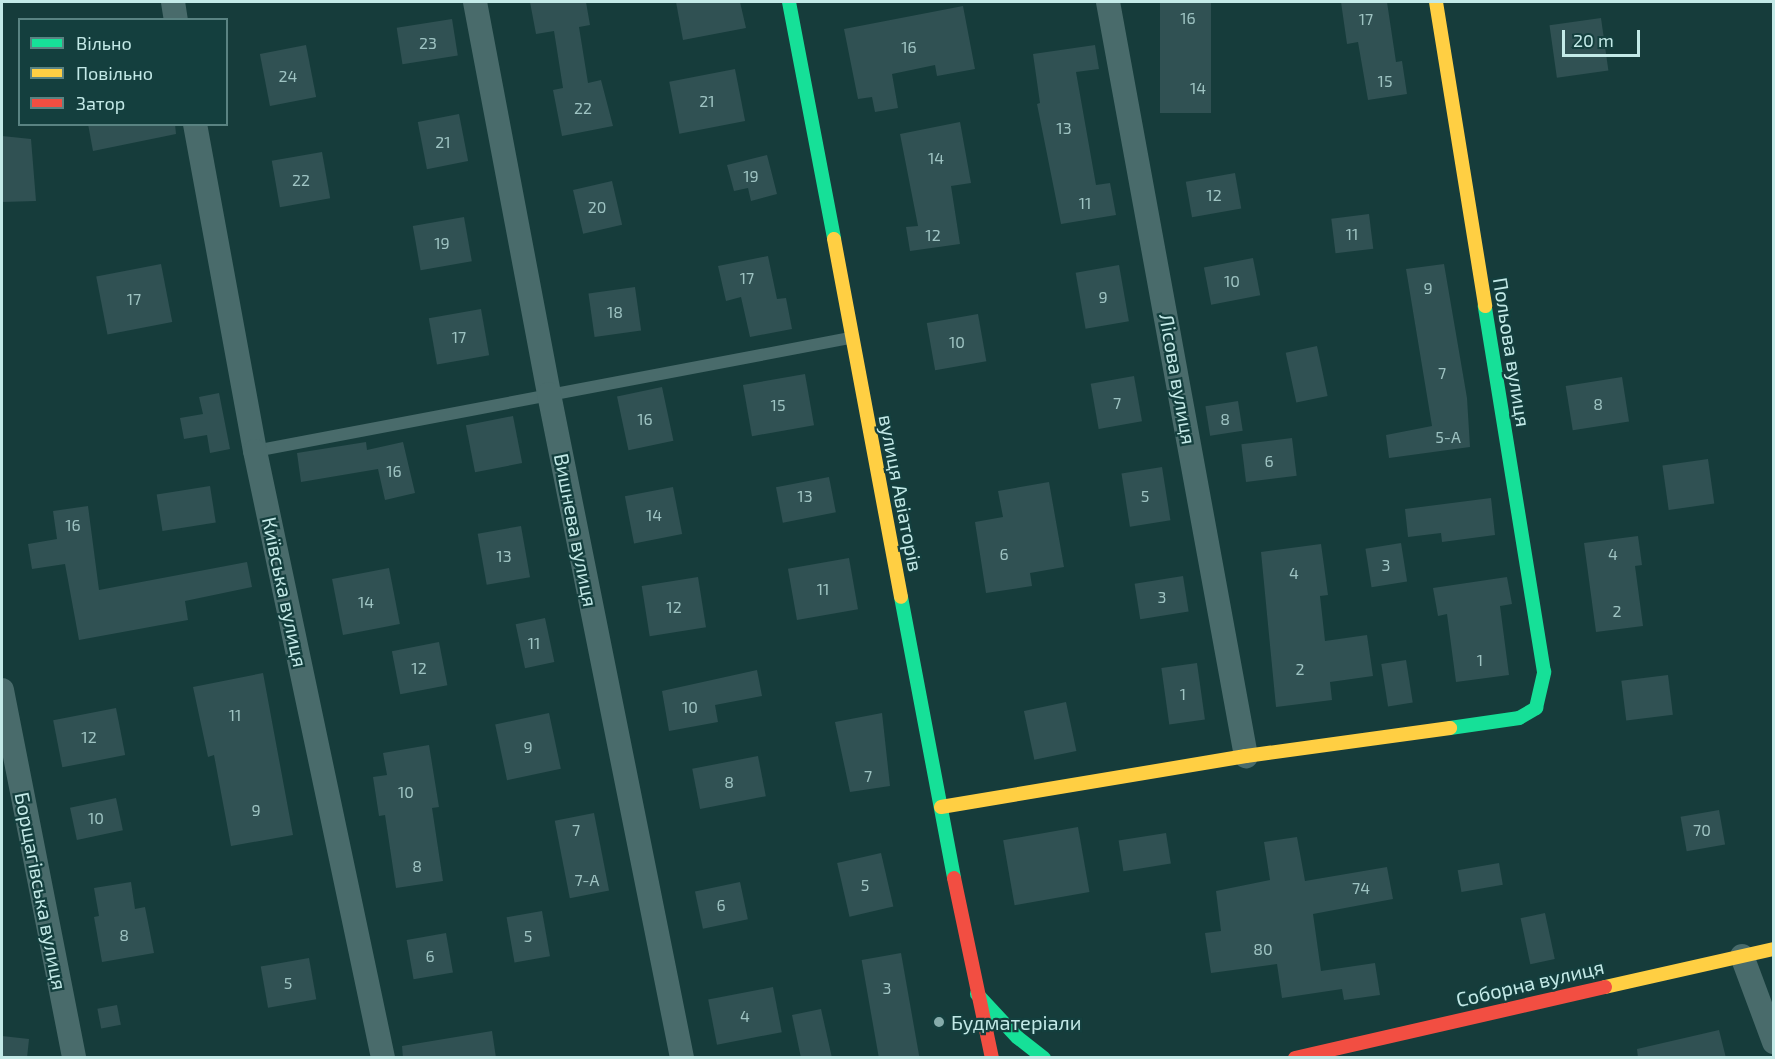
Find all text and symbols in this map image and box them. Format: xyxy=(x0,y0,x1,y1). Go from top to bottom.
house number: 16 xyxy=(1180,8,1196,28)
house number: 17 xyxy=(1359,9,1373,29)
legend xyxy=(18,18,228,126)
scale bar xyxy=(1565,18,1643,56)
text: 20 m xyxy=(1573,29,1614,51)
text: Вільно xyxy=(76,32,132,54)
house number: 23 xyxy=(419,33,437,53)
house number: 16 xyxy=(901,37,917,57)
text: Повільно xyxy=(76,62,153,84)
house number: 24 xyxy=(279,66,297,86)
house number: 15 xyxy=(1378,71,1392,91)
house number: 14 xyxy=(1190,78,1206,98)
house number: 21 xyxy=(699,91,715,111)
text: Затор xyxy=(76,92,125,114)
house number: 22 xyxy=(574,98,592,118)
house number: 13 xyxy=(1056,118,1072,138)
house number: 21 xyxy=(435,132,451,152)
house number: 14 xyxy=(928,148,944,168)
house number: 19 xyxy=(743,166,759,186)
house number: 22 xyxy=(292,170,310,190)
house number: 12 xyxy=(1206,185,1222,205)
house number: 11 xyxy=(1079,193,1091,213)
house number: 20 xyxy=(588,197,606,217)
house number: 11 xyxy=(1346,224,1358,244)
house number: 12 xyxy=(925,225,941,245)
house number: 19 xyxy=(434,233,450,253)
house number: 17 xyxy=(740,268,754,288)
house number: 10 xyxy=(1224,271,1240,291)
street label: Польова вулиця xyxy=(1488,276,1536,428)
house number: 9 xyxy=(1423,278,1433,298)
house number: 9 xyxy=(1098,287,1108,307)
house number: 17 xyxy=(127,289,141,309)
house number: 18 xyxy=(607,302,623,322)
street label: Лісова вулиця xyxy=(1155,312,1201,446)
house number: 17 xyxy=(452,327,466,347)
house number: 10 xyxy=(949,332,965,352)
house number: 7 xyxy=(1438,363,1446,383)
house number: 7 xyxy=(1113,393,1121,413)
house number: 8 xyxy=(1593,394,1603,414)
house number: 15 xyxy=(771,395,785,415)
house number: 16 xyxy=(637,409,653,429)
house number: 8 xyxy=(1220,409,1230,429)
street label: вулиця Авіаторів xyxy=(874,412,928,574)
house number: 5-А xyxy=(1435,427,1461,447)
street label: Вишнева вулиця xyxy=(549,451,603,609)
house number: 6 xyxy=(1264,451,1274,471)
house number: 16 xyxy=(386,461,402,481)
house number: 13 xyxy=(797,486,813,506)
house number: 5 xyxy=(1141,486,1149,506)
house number: 14 xyxy=(646,505,662,525)
house number: 16 xyxy=(65,515,81,535)
street label: Київська вулиця xyxy=(257,515,313,669)
house number: 6 xyxy=(999,544,1009,564)
house number: 4 xyxy=(1608,544,1618,564)
house number: 13 xyxy=(496,546,512,566)
house number: 3 xyxy=(1382,555,1390,575)
house number: 4 xyxy=(1289,563,1299,583)
house number: 11 xyxy=(817,579,829,599)
house number: 3 xyxy=(1158,587,1166,607)
house number: 14 xyxy=(358,592,374,612)
house number: 12 xyxy=(666,597,682,617)
house number: 2 xyxy=(1613,601,1621,621)
house number: 11 xyxy=(528,633,540,653)
house number: 1 xyxy=(1477,650,1483,670)
house number: 12 xyxy=(411,658,427,678)
house number: 2 xyxy=(1296,659,1304,679)
house number: 1 xyxy=(1180,684,1186,704)
house number: 10 xyxy=(682,697,698,717)
house number: 11 xyxy=(229,705,241,725)
house number: 12 xyxy=(81,727,97,747)
house number: 9 xyxy=(523,737,533,757)
house number: 7 xyxy=(864,766,872,786)
house number: 8 xyxy=(724,772,734,792)
house number: 10 xyxy=(398,782,414,802)
street label: Борщагівська вулиця xyxy=(10,790,72,992)
house number: 9 xyxy=(251,800,261,820)
house number: 10 xyxy=(88,808,104,828)
house number: 7 xyxy=(572,820,580,840)
house number: 70 xyxy=(1693,820,1711,840)
house number: 8 xyxy=(412,856,422,876)
house number: 7-А xyxy=(575,870,599,890)
house number: 5 xyxy=(861,875,869,895)
house number: 74 xyxy=(1352,878,1370,898)
house number: 6 xyxy=(716,895,726,915)
house number: 8 xyxy=(119,925,129,945)
house number: 5 xyxy=(524,926,532,946)
house number: 80 xyxy=(1253,939,1273,959)
house number: 6 xyxy=(425,946,435,966)
street label: Соборна вулиця xyxy=(1454,954,1606,1012)
house number: 5 xyxy=(284,973,292,993)
house number: 3 xyxy=(883,978,891,998)
house number: 4 xyxy=(740,1006,750,1026)
place label: Будматеріали xyxy=(951,1010,1082,1034)
marker: Будматеріали xyxy=(932,1015,946,1029)

